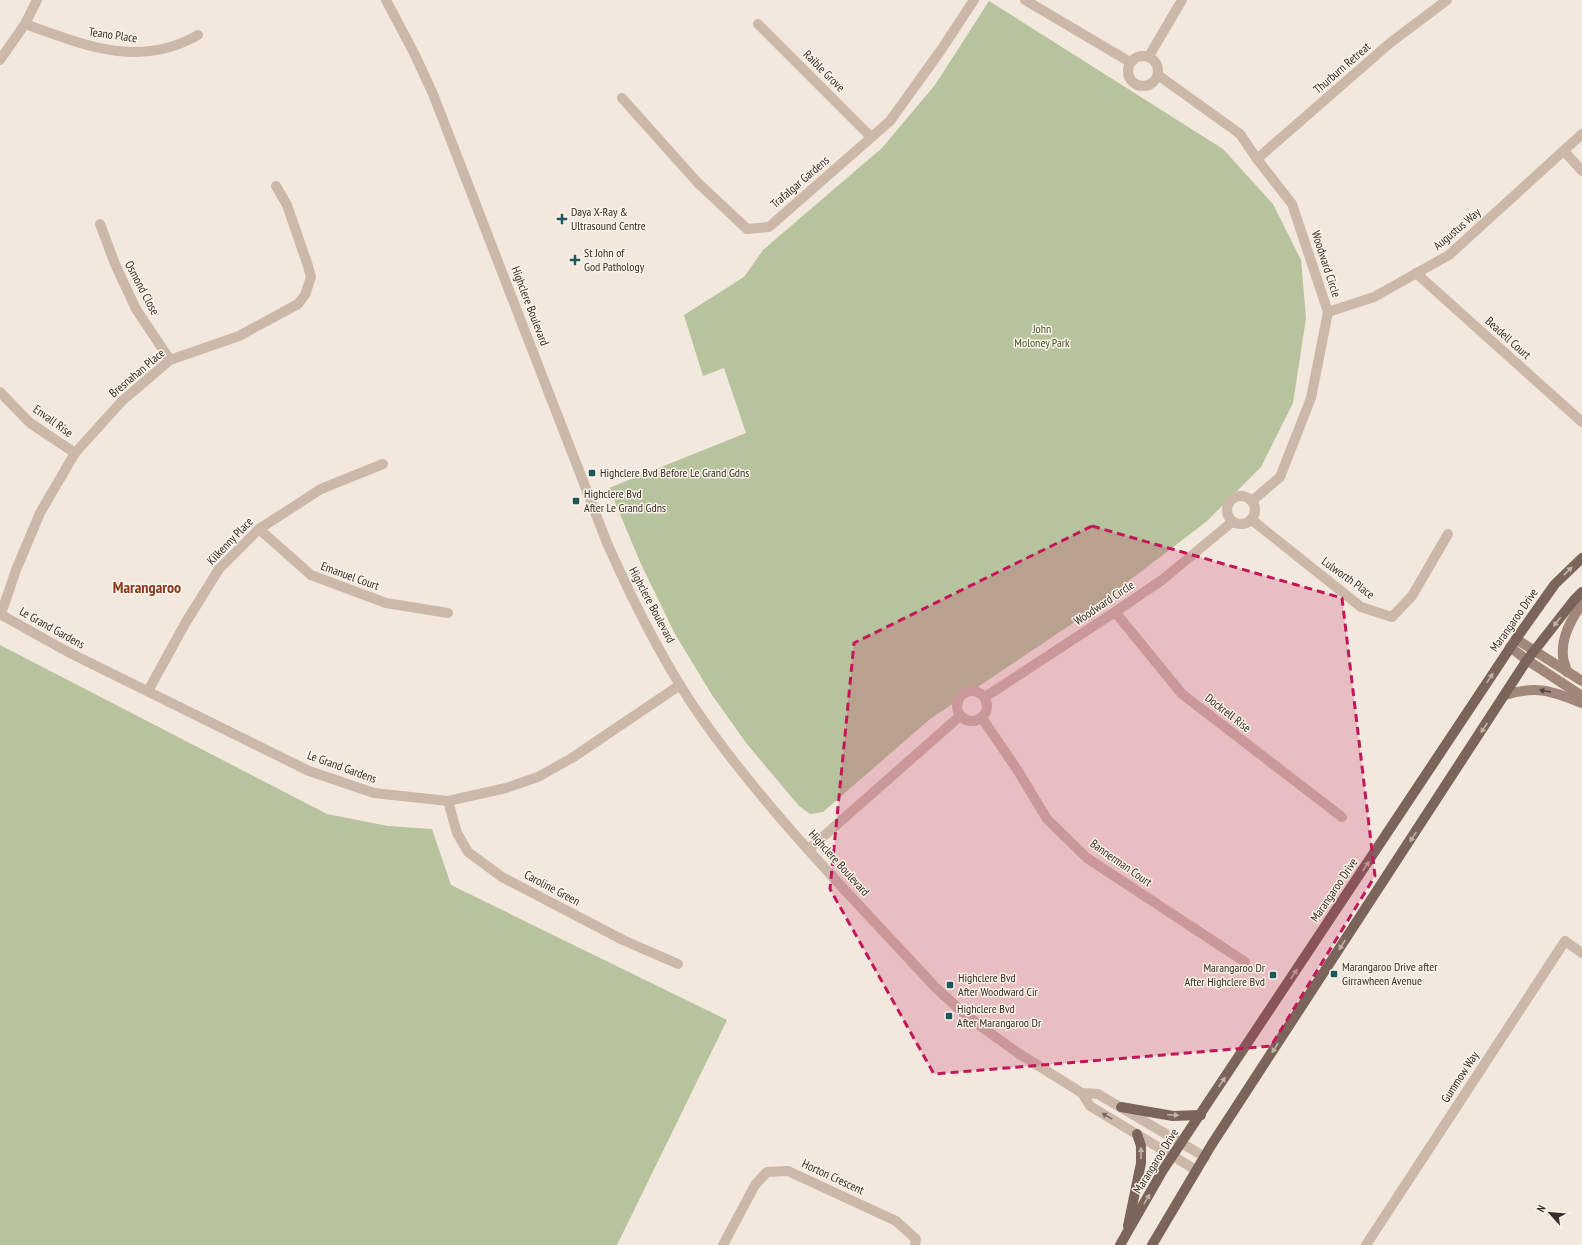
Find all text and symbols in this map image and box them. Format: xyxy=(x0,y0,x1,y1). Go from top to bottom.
street label: Teano Place xyxy=(88,24,138,45)
street label: Thurburn Retreat xyxy=(1310,38,1374,96)
street label: Raible Grove xyxy=(800,47,848,95)
street label: Trafalgar Gardens xyxy=(767,152,832,211)
place label: Daya X-Ray & Ultrasound Centre xyxy=(571,204,646,233)
street label: Augustus Way xyxy=(1430,204,1484,253)
marker: Daya X-Ray & Ultrasound Centre xyxy=(556,213,568,225)
street label: Woodward Circle xyxy=(1309,228,1344,299)
place label: St John of God Pathology xyxy=(584,245,645,274)
marker: St John of God Pathology xyxy=(569,254,581,266)
street label: Osmond Close xyxy=(122,258,163,317)
street label: Highclere Boulevard xyxy=(508,264,552,348)
street label: Beadell Court xyxy=(1482,313,1535,362)
park label: John Moloney Park xyxy=(1014,321,1070,350)
street label: Bresnahan Place xyxy=(106,345,168,400)
street label: Envall Rise xyxy=(31,401,76,440)
place label: Highclere Bvd Before Le Grand Gdns xyxy=(600,465,749,480)
marker: Highclere Bvd Before Le Grand Gdns xyxy=(587,468,597,478)
place label: Highclere Bvd After Le Grand Gdns xyxy=(584,486,666,515)
marker: Highclere Bvd After Le Grand Gdns xyxy=(571,496,581,506)
street label: Kilkenny Place xyxy=(203,514,256,567)
street label: Lulworth Place xyxy=(1319,553,1378,602)
street label: Emanuel Court xyxy=(319,558,382,593)
street label: Highclere Boulevard xyxy=(626,564,679,645)
one-way arrow xyxy=(1563,566,1573,576)
district label: Marangaroo xyxy=(113,577,181,597)
street label: Woodward Circle xyxy=(1071,577,1137,628)
street label: Marangaroo Drive xyxy=(1486,585,1541,654)
street label: Le Grand Gardens xyxy=(17,603,88,652)
one-way arrow xyxy=(1553,616,1561,627)
one-way arrow xyxy=(1486,672,1494,683)
one-way arrow xyxy=(1539,688,1551,694)
street label: Dockrell Rise xyxy=(1202,690,1254,735)
one-way arrow xyxy=(1480,722,1488,733)
street label: Le Grand Gardens xyxy=(306,747,379,786)
street label: Highclere Boulevard xyxy=(806,826,873,899)
one-way arrow xyxy=(1409,831,1417,842)
street label: Bannerman Court xyxy=(1087,836,1156,890)
street label: Marangaroo Drive xyxy=(1307,855,1360,925)
one-way arrow xyxy=(1362,860,1370,871)
street label: Caroline Green xyxy=(522,867,583,909)
one-way arrow xyxy=(1338,940,1346,951)
place label: Marangaroo Drive after Girrawheen Avenue xyxy=(1342,959,1438,988)
place label: Marangaroo Dr After Highclere Bvd xyxy=(1185,960,1266,989)
one-way arrow xyxy=(1290,969,1298,979)
marker: Marangaroo Drive after Girrawheen Avenue xyxy=(1329,969,1339,979)
place label: Highclere Bvd After Woodward Cir xyxy=(958,970,1039,999)
marker: Marangaroo Dr After Highclere Bvd xyxy=(1268,970,1278,980)
marker: Highclere Bvd After Woodward Cir xyxy=(945,980,955,990)
place label: Highclere Bvd After Marangaroo Dr xyxy=(957,1001,1042,1030)
marker: Highclere Bvd After Marangaroo Dr xyxy=(944,1011,954,1021)
one-way arrow xyxy=(1271,1042,1278,1054)
street label: Gummow Way xyxy=(1437,1048,1482,1105)
one-way arrow xyxy=(1218,1077,1226,1088)
one-way arrow xyxy=(1102,1112,1112,1120)
one-way arrow xyxy=(1167,1112,1179,1119)
street label: Marangaroo Drive xyxy=(1130,1125,1182,1196)
one-way arrow xyxy=(1138,1146,1144,1159)
street label: Horton Crescent xyxy=(800,1156,867,1198)
one-way arrow xyxy=(1143,1193,1150,1204)
north arrow xyxy=(1530,1193,1570,1233)
text: N xyxy=(1534,1203,1549,1214)

